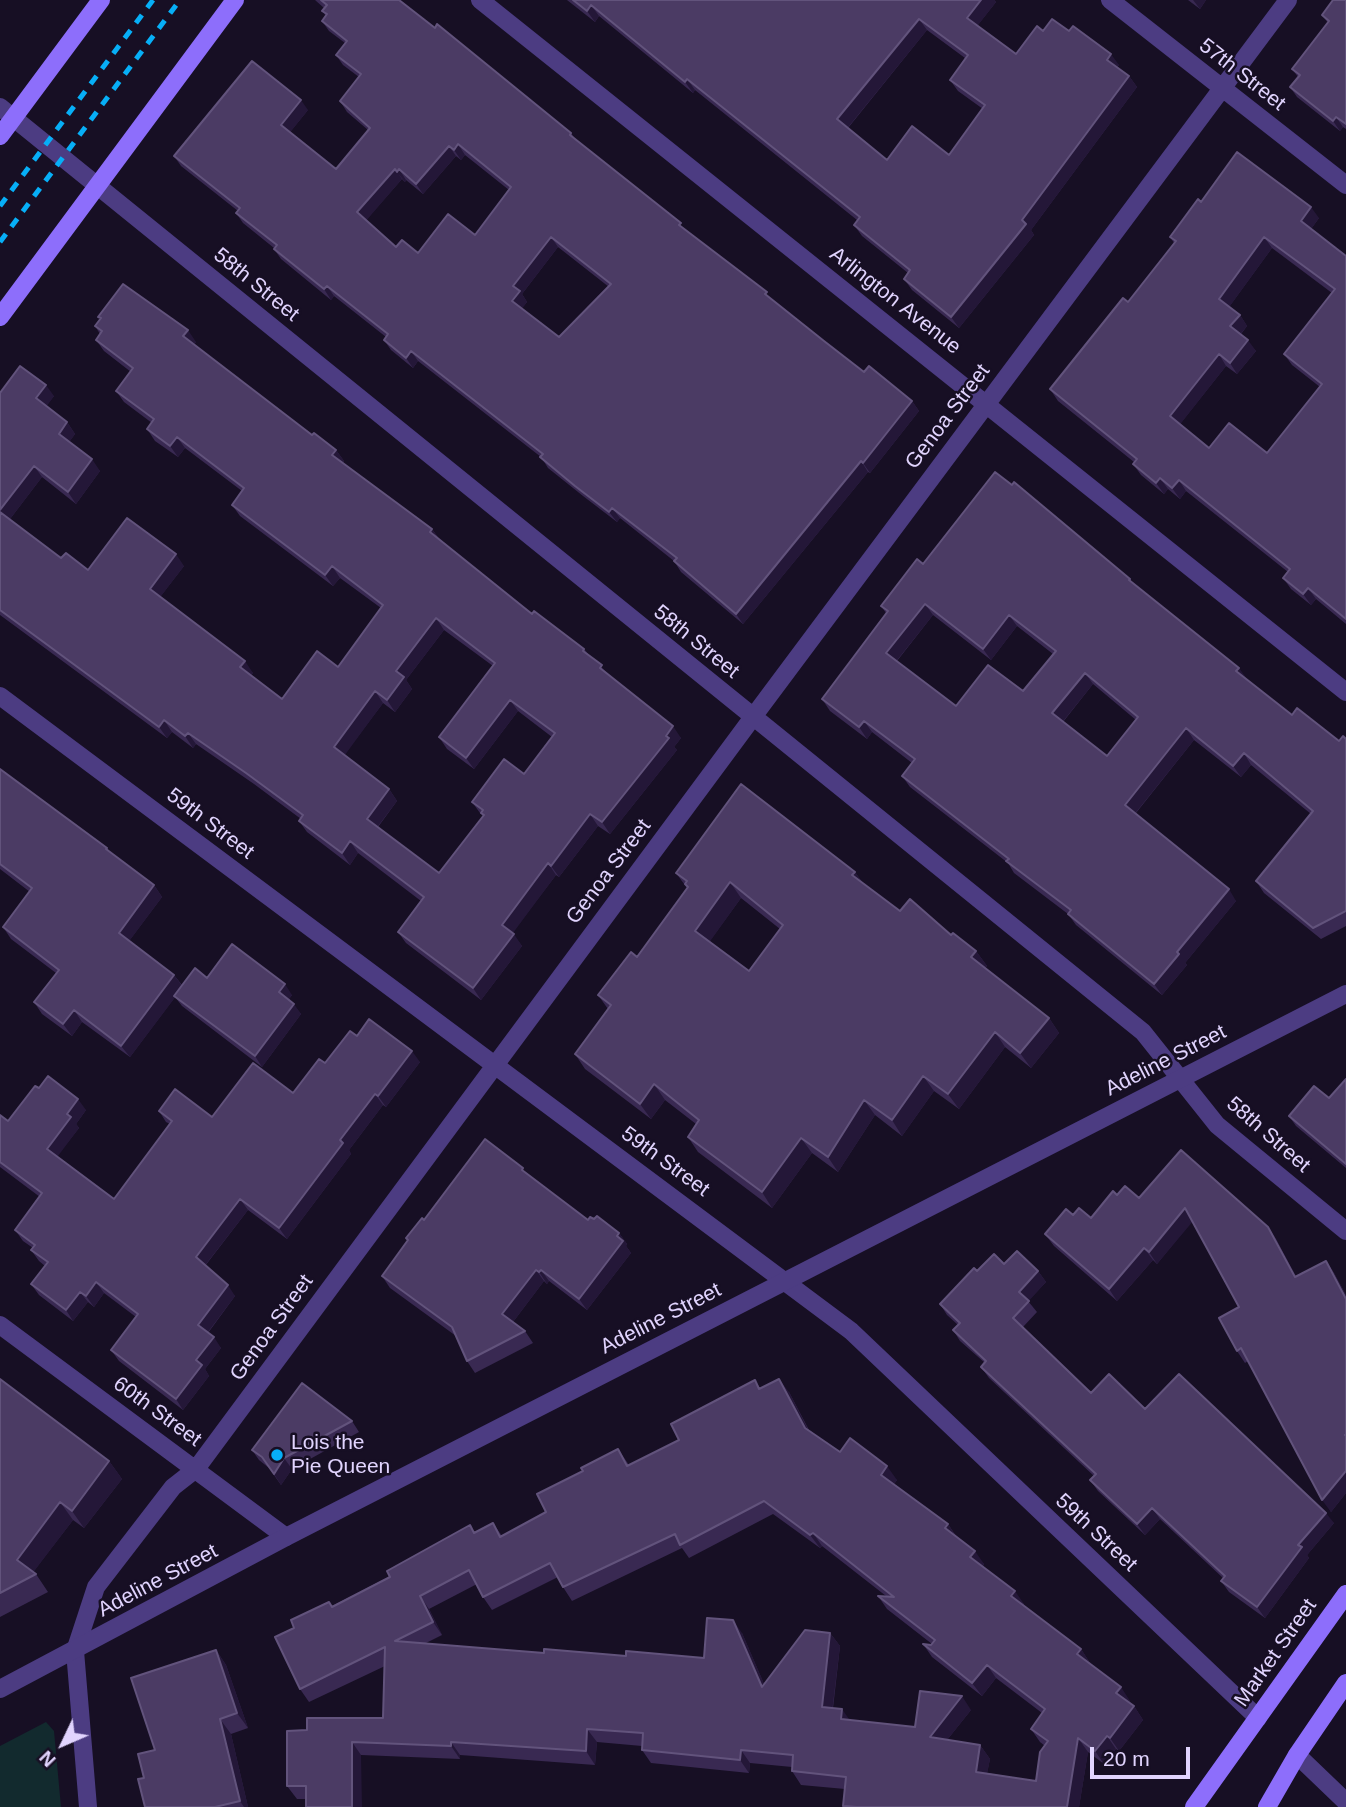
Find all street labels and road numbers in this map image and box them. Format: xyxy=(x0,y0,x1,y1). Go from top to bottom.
street label: 57th Street xyxy=(1194,33,1290,117)
street label: Arlington Avenue xyxy=(824,242,966,360)
street label: 58th Street xyxy=(208,243,304,327)
street label: Genoa Street xyxy=(900,360,996,474)
street label: 58th Street xyxy=(648,600,744,684)
street label: 59th Street xyxy=(161,783,259,865)
street label: Genoa Street xyxy=(561,815,657,929)
street label: Adeline Street xyxy=(1102,1020,1230,1102)
street label: 58th Street xyxy=(1221,1092,1315,1178)
street label: 59th Street xyxy=(616,1122,714,1202)
street label: Genoa Street xyxy=(225,1270,319,1386)
street label: Adeline Street xyxy=(597,1278,725,1360)
street label: 60th Street xyxy=(108,1372,206,1452)
street label: 59th Street xyxy=(1050,1489,1142,1577)
street label: Adeline Street xyxy=(94,1539,222,1623)
street label: Market Street xyxy=(1230,1594,1322,1712)

